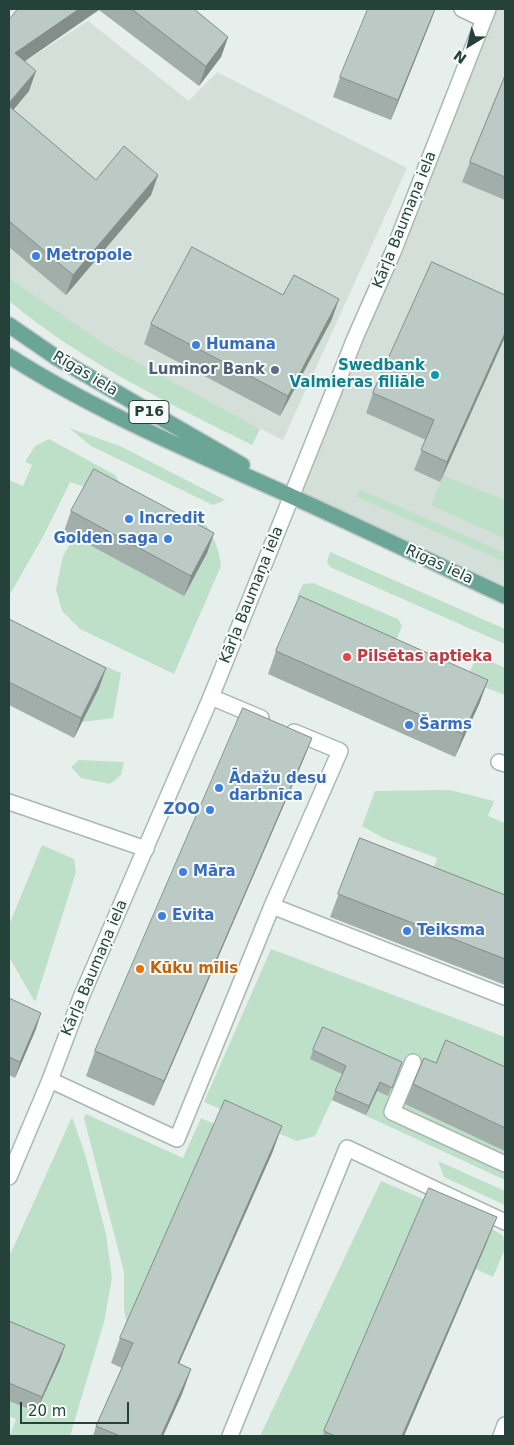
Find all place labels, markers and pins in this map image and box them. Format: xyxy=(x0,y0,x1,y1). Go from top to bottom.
place label: Metropole xyxy=(46,247,132,265)
marker: Metropole xyxy=(30,250,42,262)
place label: Humana xyxy=(206,336,276,354)
marker: Humana xyxy=(190,339,202,351)
place label: Swedbank Valmieras filiāle xyxy=(289,357,425,392)
place label: Luminor Bank xyxy=(148,361,265,379)
marker: Luminor Bank xyxy=(269,364,281,376)
marker: Swedbank Valmieras filiāle xyxy=(429,369,441,381)
place label: Incredit xyxy=(139,510,205,528)
marker: Incredit xyxy=(123,513,135,525)
place label: Golden saga xyxy=(54,530,158,548)
marker: Golden saga xyxy=(162,533,174,545)
place label: Pilsētas aptieka xyxy=(357,648,492,666)
marker: Pilsētas aptieka xyxy=(341,651,353,663)
place label: Šarms xyxy=(419,716,472,734)
marker: Šarms xyxy=(403,719,415,731)
place label: Ādažu desu darbnīca xyxy=(229,770,327,805)
marker: Ādažu desu darbnīca xyxy=(213,782,225,794)
place label: ZOO xyxy=(164,801,200,819)
marker: ZOO xyxy=(204,804,216,816)
place label: Māra xyxy=(193,863,236,881)
marker: Māra xyxy=(177,866,189,878)
place label: Evita xyxy=(172,907,214,925)
marker: Evita xyxy=(156,910,168,922)
place label: Teiksma xyxy=(417,922,485,940)
marker: Teiksma xyxy=(401,925,413,937)
place label: Kūku mīlis xyxy=(150,960,238,978)
marker: Kūku mīlis xyxy=(134,963,146,975)

